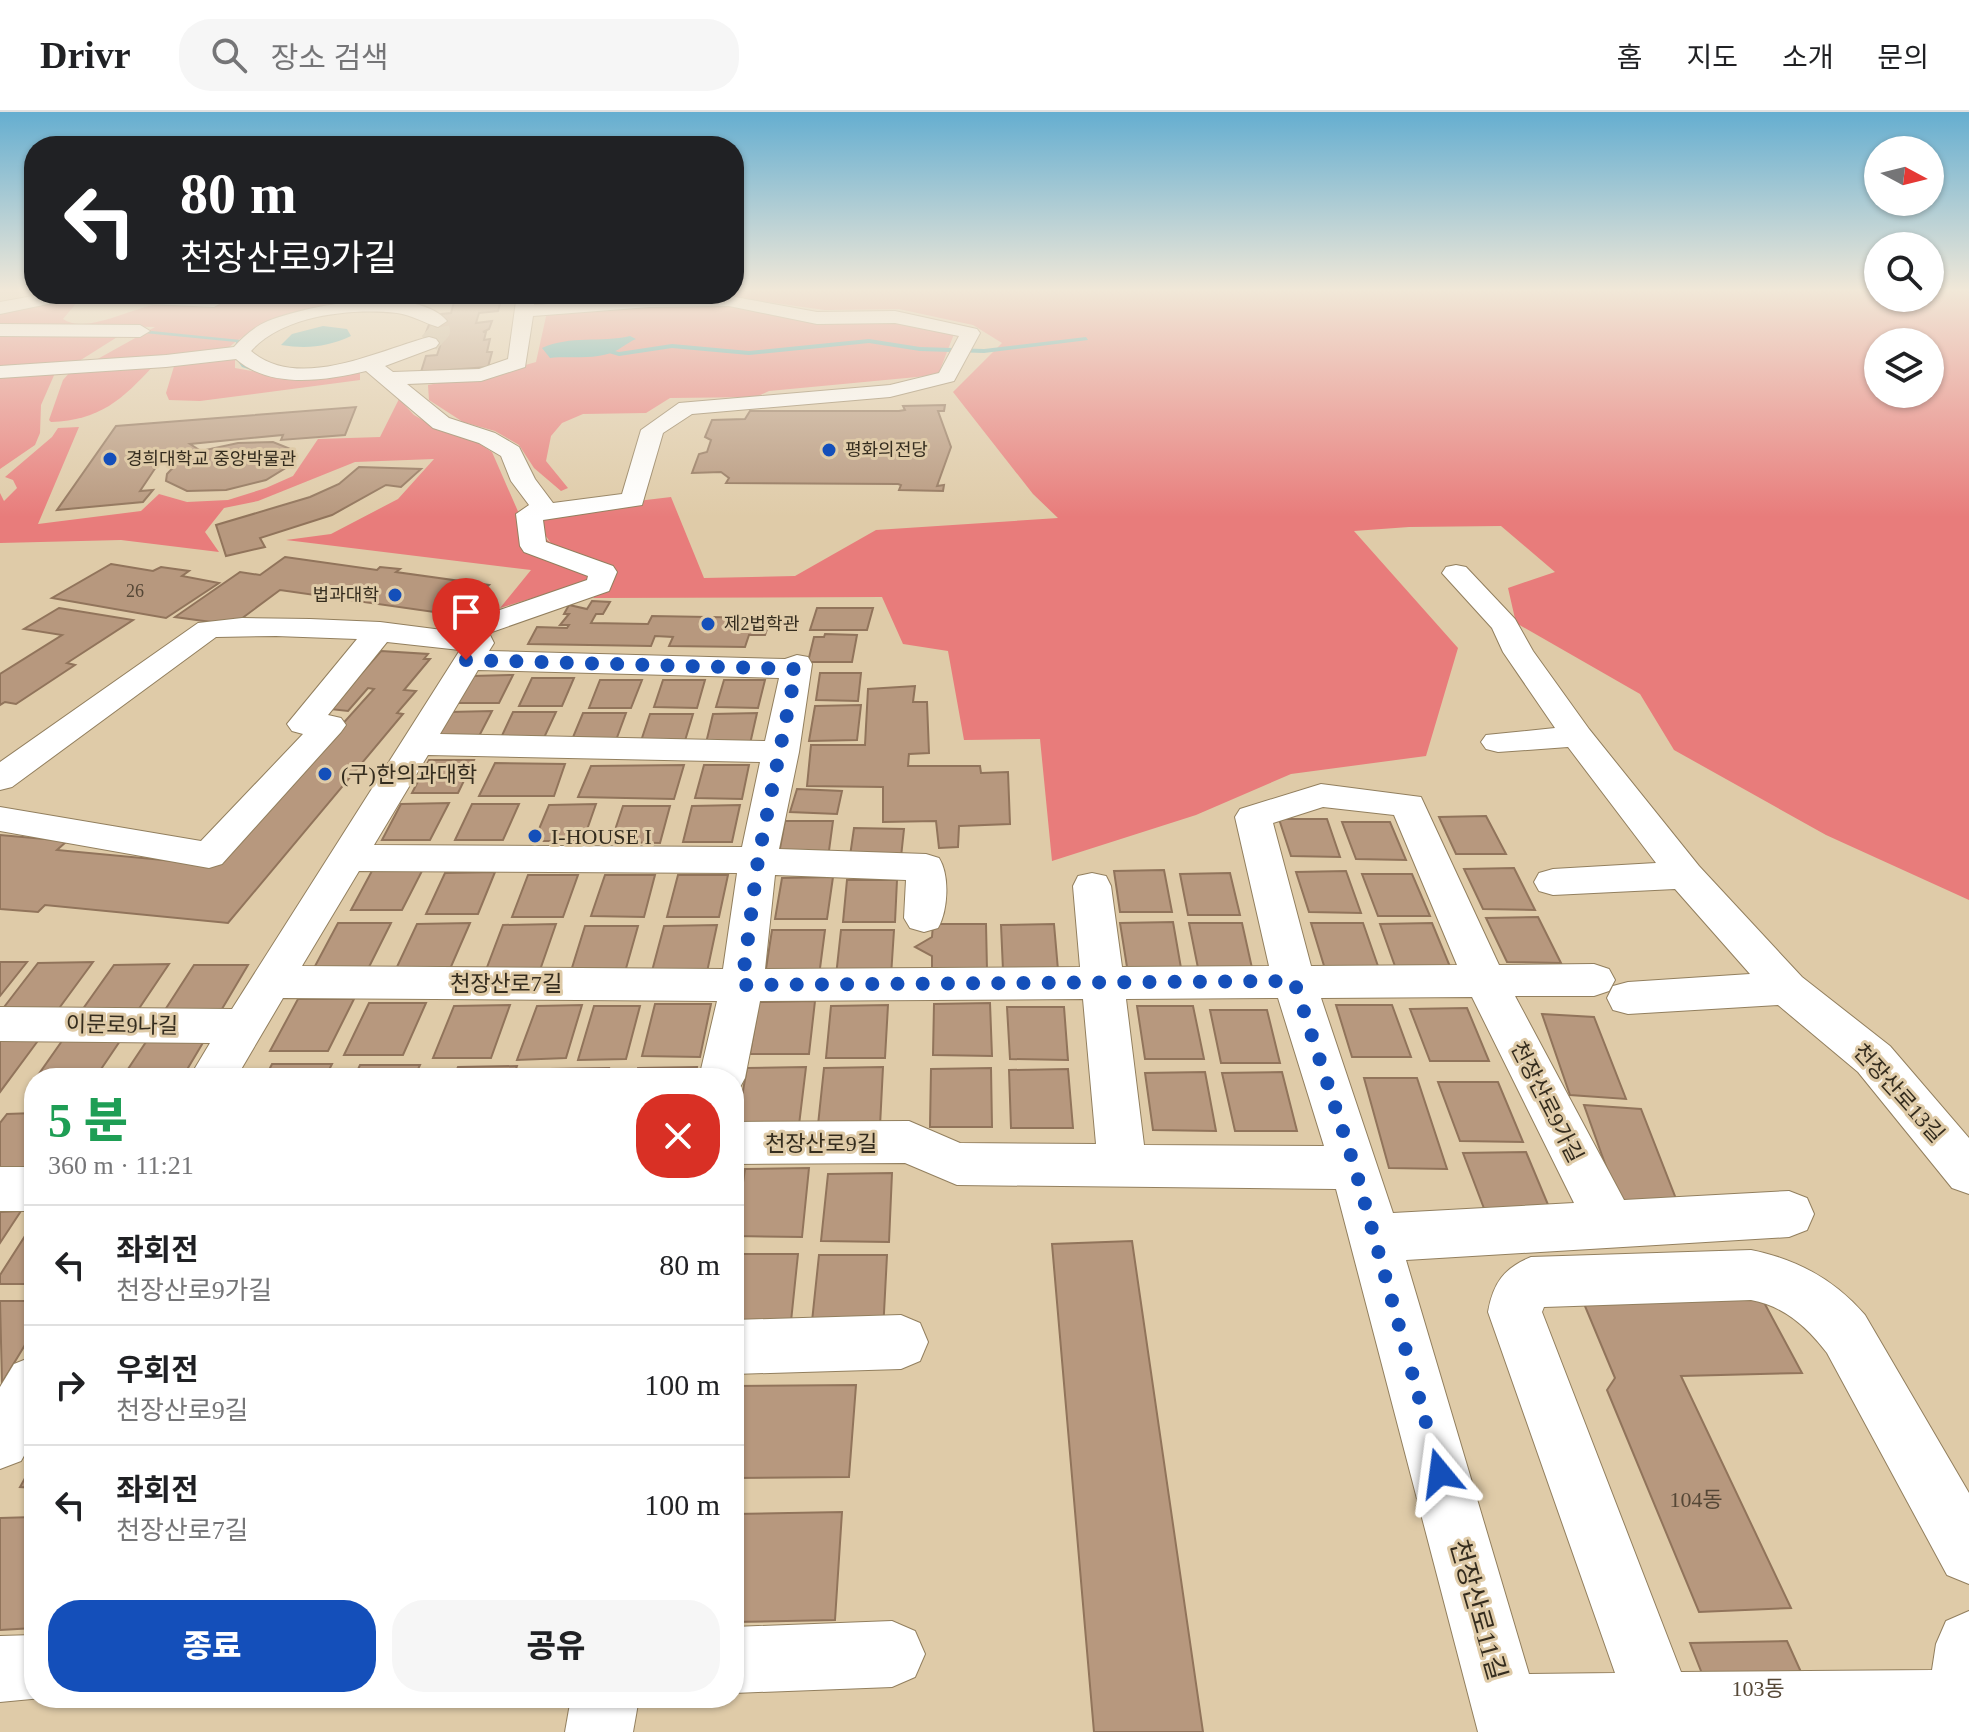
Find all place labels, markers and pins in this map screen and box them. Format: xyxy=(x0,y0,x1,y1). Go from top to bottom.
place label: 평화의전당 xyxy=(845,440,928,460)
marker: 평화의전당 xyxy=(820,441,838,459)
place label: 경희대학교 중앙박물관 xyxy=(126,449,297,469)
marker: 경희대학교 중앙박물관 xyxy=(101,450,119,468)
pin xyxy=(432,578,500,660)
place label: 법과대학 xyxy=(313,585,379,605)
marker: 법과대학 xyxy=(386,586,404,604)
place label: 제2법학관 xyxy=(724,614,800,634)
marker: 제2법학관 xyxy=(699,615,717,633)
place label: (구)한의과대학 xyxy=(341,762,477,787)
marker: (구)한의과대학 xyxy=(316,765,334,783)
place label: I-HOUSE I xyxy=(551,824,652,849)
marker: I-HOUSE I xyxy=(526,827,544,845)

